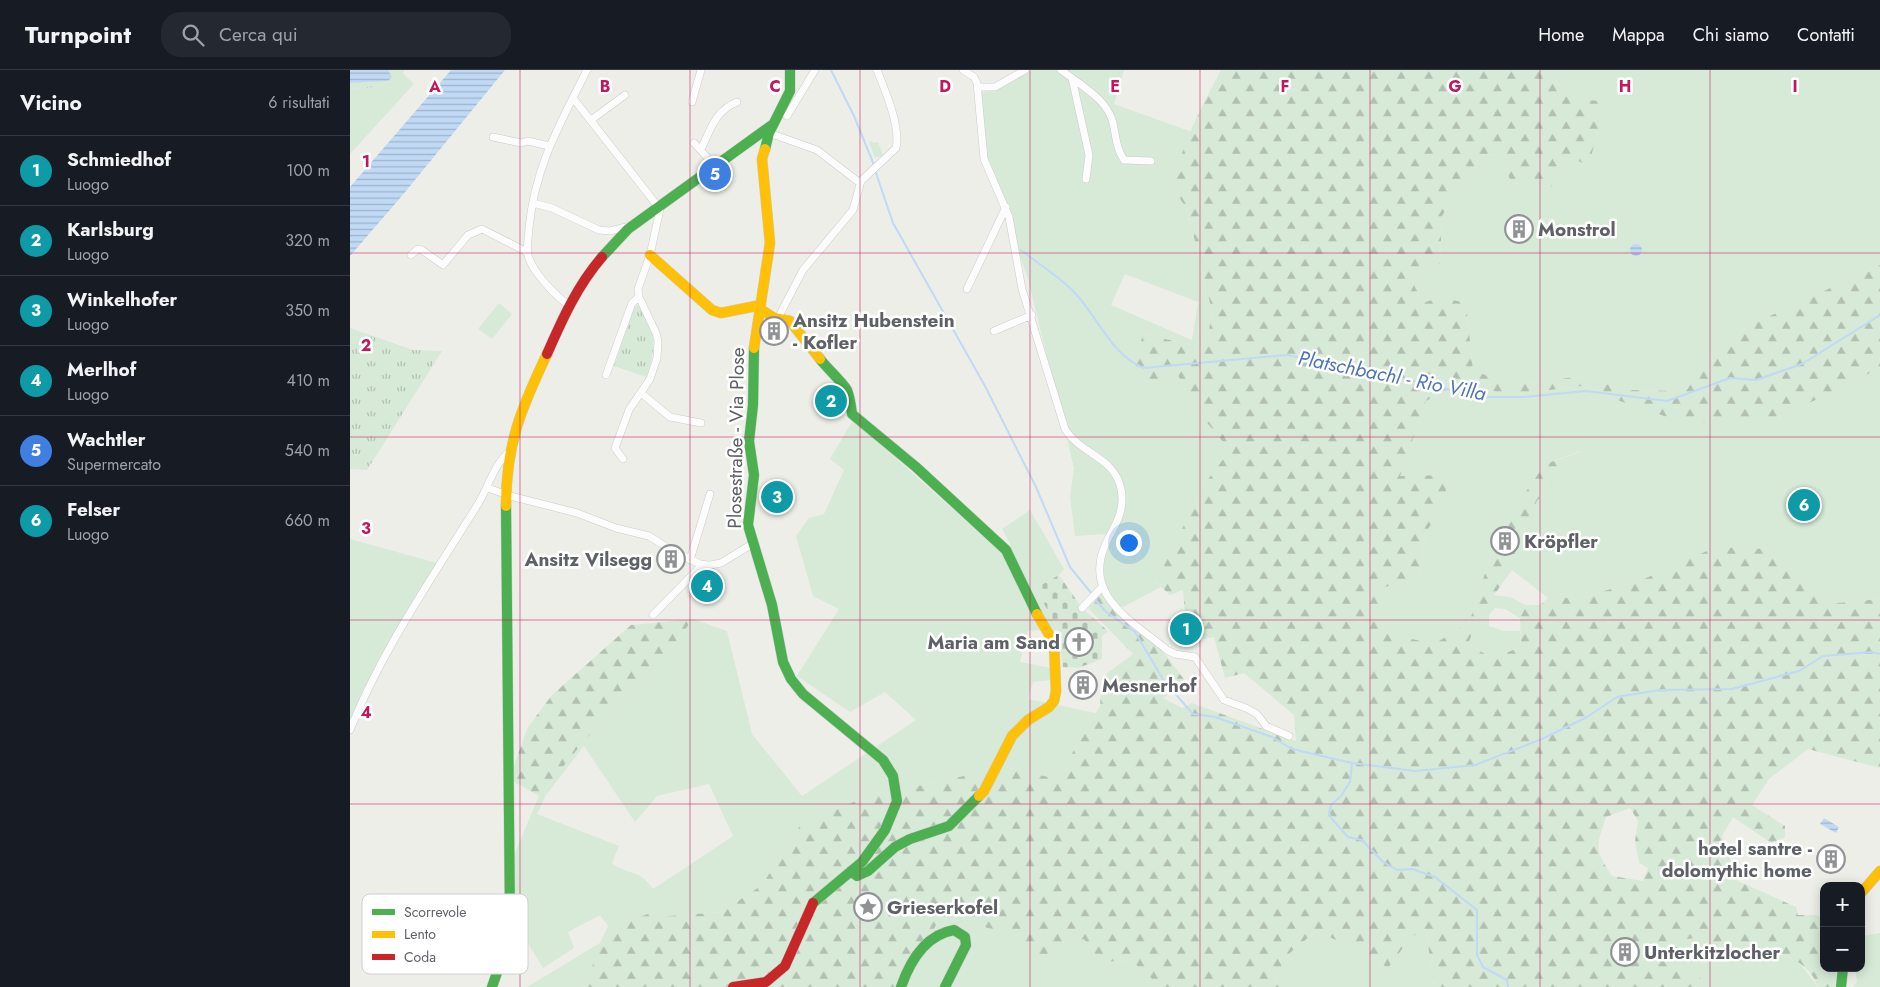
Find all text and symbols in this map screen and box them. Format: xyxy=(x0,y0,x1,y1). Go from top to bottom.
search box xyxy=(161,12,511,57)
text: Turnpoint xyxy=(25,17,131,52)
icon: search xyxy=(179,21,207,49)
text: Cerca qui xyxy=(219,21,298,48)
text: Home xyxy=(1538,22,1584,48)
text: Mappa xyxy=(1612,22,1665,48)
text: Chi siamo xyxy=(1693,22,1769,48)
text: Contatti xyxy=(1797,22,1855,48)
text: A xyxy=(428,75,441,98)
text: B xyxy=(600,75,610,98)
text: C xyxy=(769,75,781,98)
text: D xyxy=(939,75,951,98)
text: E xyxy=(1110,75,1120,98)
text: F xyxy=(1281,75,1289,98)
text: G xyxy=(1448,75,1462,98)
text: H xyxy=(1619,75,1631,98)
text: I xyxy=(1792,75,1798,98)
text: Vicino xyxy=(20,88,82,118)
text: 6 risultati xyxy=(268,91,330,114)
text: Schmiedhof xyxy=(67,146,171,173)
text: 1 xyxy=(362,150,370,173)
pin: 5 xyxy=(699,155,731,193)
text: 1 xyxy=(32,159,40,182)
text: 100 m xyxy=(286,159,330,182)
text: Luogo xyxy=(67,173,109,196)
building icon: Monstrol xyxy=(1504,214,1534,244)
text: Karlsburg xyxy=(67,216,154,243)
place label: Monstrol xyxy=(1538,216,1616,243)
text: 2 xyxy=(31,229,41,252)
text: 320 m xyxy=(285,229,330,252)
text: Luogo xyxy=(67,243,109,266)
text: Winkelhofer xyxy=(67,286,177,313)
text: 3 xyxy=(31,299,41,322)
text: 350 m xyxy=(285,299,330,322)
place label: Ansitz Hubenstein - Kofler xyxy=(792,307,955,356)
text: Luogo xyxy=(67,313,109,336)
building icon: Ansitz Hubenstein - Kofler xyxy=(759,316,789,346)
text: 2 xyxy=(361,334,371,357)
water label: Platschbachl - Rio Villa xyxy=(1296,344,1488,408)
street label: Plosestraße - Via Plose xyxy=(721,347,751,529)
text: Merlhof xyxy=(67,356,136,383)
text: 4 xyxy=(30,369,42,392)
text: 410 m xyxy=(287,369,330,392)
pin: 2 xyxy=(815,382,847,420)
text: Luogo xyxy=(67,383,109,406)
text: Wachtler xyxy=(67,426,146,453)
text: 5 xyxy=(31,439,41,462)
text: 540 m xyxy=(285,439,330,462)
text: Supermercato xyxy=(67,453,161,476)
pin: 3 xyxy=(761,478,793,516)
pin: 6 xyxy=(1788,486,1820,524)
text: Felser xyxy=(67,496,120,523)
text: 6 xyxy=(31,509,41,532)
text: 660 m xyxy=(285,509,330,532)
text: 3 xyxy=(361,517,371,540)
text: Luogo xyxy=(67,523,109,546)
building icon: Kröpfler xyxy=(1490,526,1520,556)
place label: Kröpfler xyxy=(1524,528,1598,555)
your location xyxy=(1116,530,1142,556)
building icon: Ansitz Vilsegg xyxy=(656,544,686,574)
place label: Ansitz Vilsegg xyxy=(523,546,652,573)
pin: 4 xyxy=(691,567,723,605)
pin: 1 xyxy=(1170,610,1202,648)
church icon: Maria am Sand xyxy=(1064,627,1094,657)
place label: Maria am Sand xyxy=(928,629,1060,656)
building icon: Mesnerhof xyxy=(1068,670,1098,700)
place label: Mesnerhof xyxy=(1102,672,1198,699)
text: 4 xyxy=(360,701,372,724)
place label: hotel santre - dolomythic home xyxy=(1662,835,1813,884)
building icon: hotel santre - dolomythic home xyxy=(1816,844,1846,874)
map controls xyxy=(1820,882,1865,972)
button: + xyxy=(1820,882,1865,927)
place icon: Grieserkofel xyxy=(853,892,883,922)
legend xyxy=(362,894,528,974)
place label: Grieserkofel xyxy=(887,894,998,921)
text: Scorrevole xyxy=(404,902,466,922)
text: Lento xyxy=(404,924,436,944)
button: − xyxy=(1820,927,1865,972)
building icon: Unterkitzlocher xyxy=(1610,937,1640,967)
place label: Unterkitzlocher xyxy=(1644,939,1781,966)
text: Coda xyxy=(404,947,436,967)

